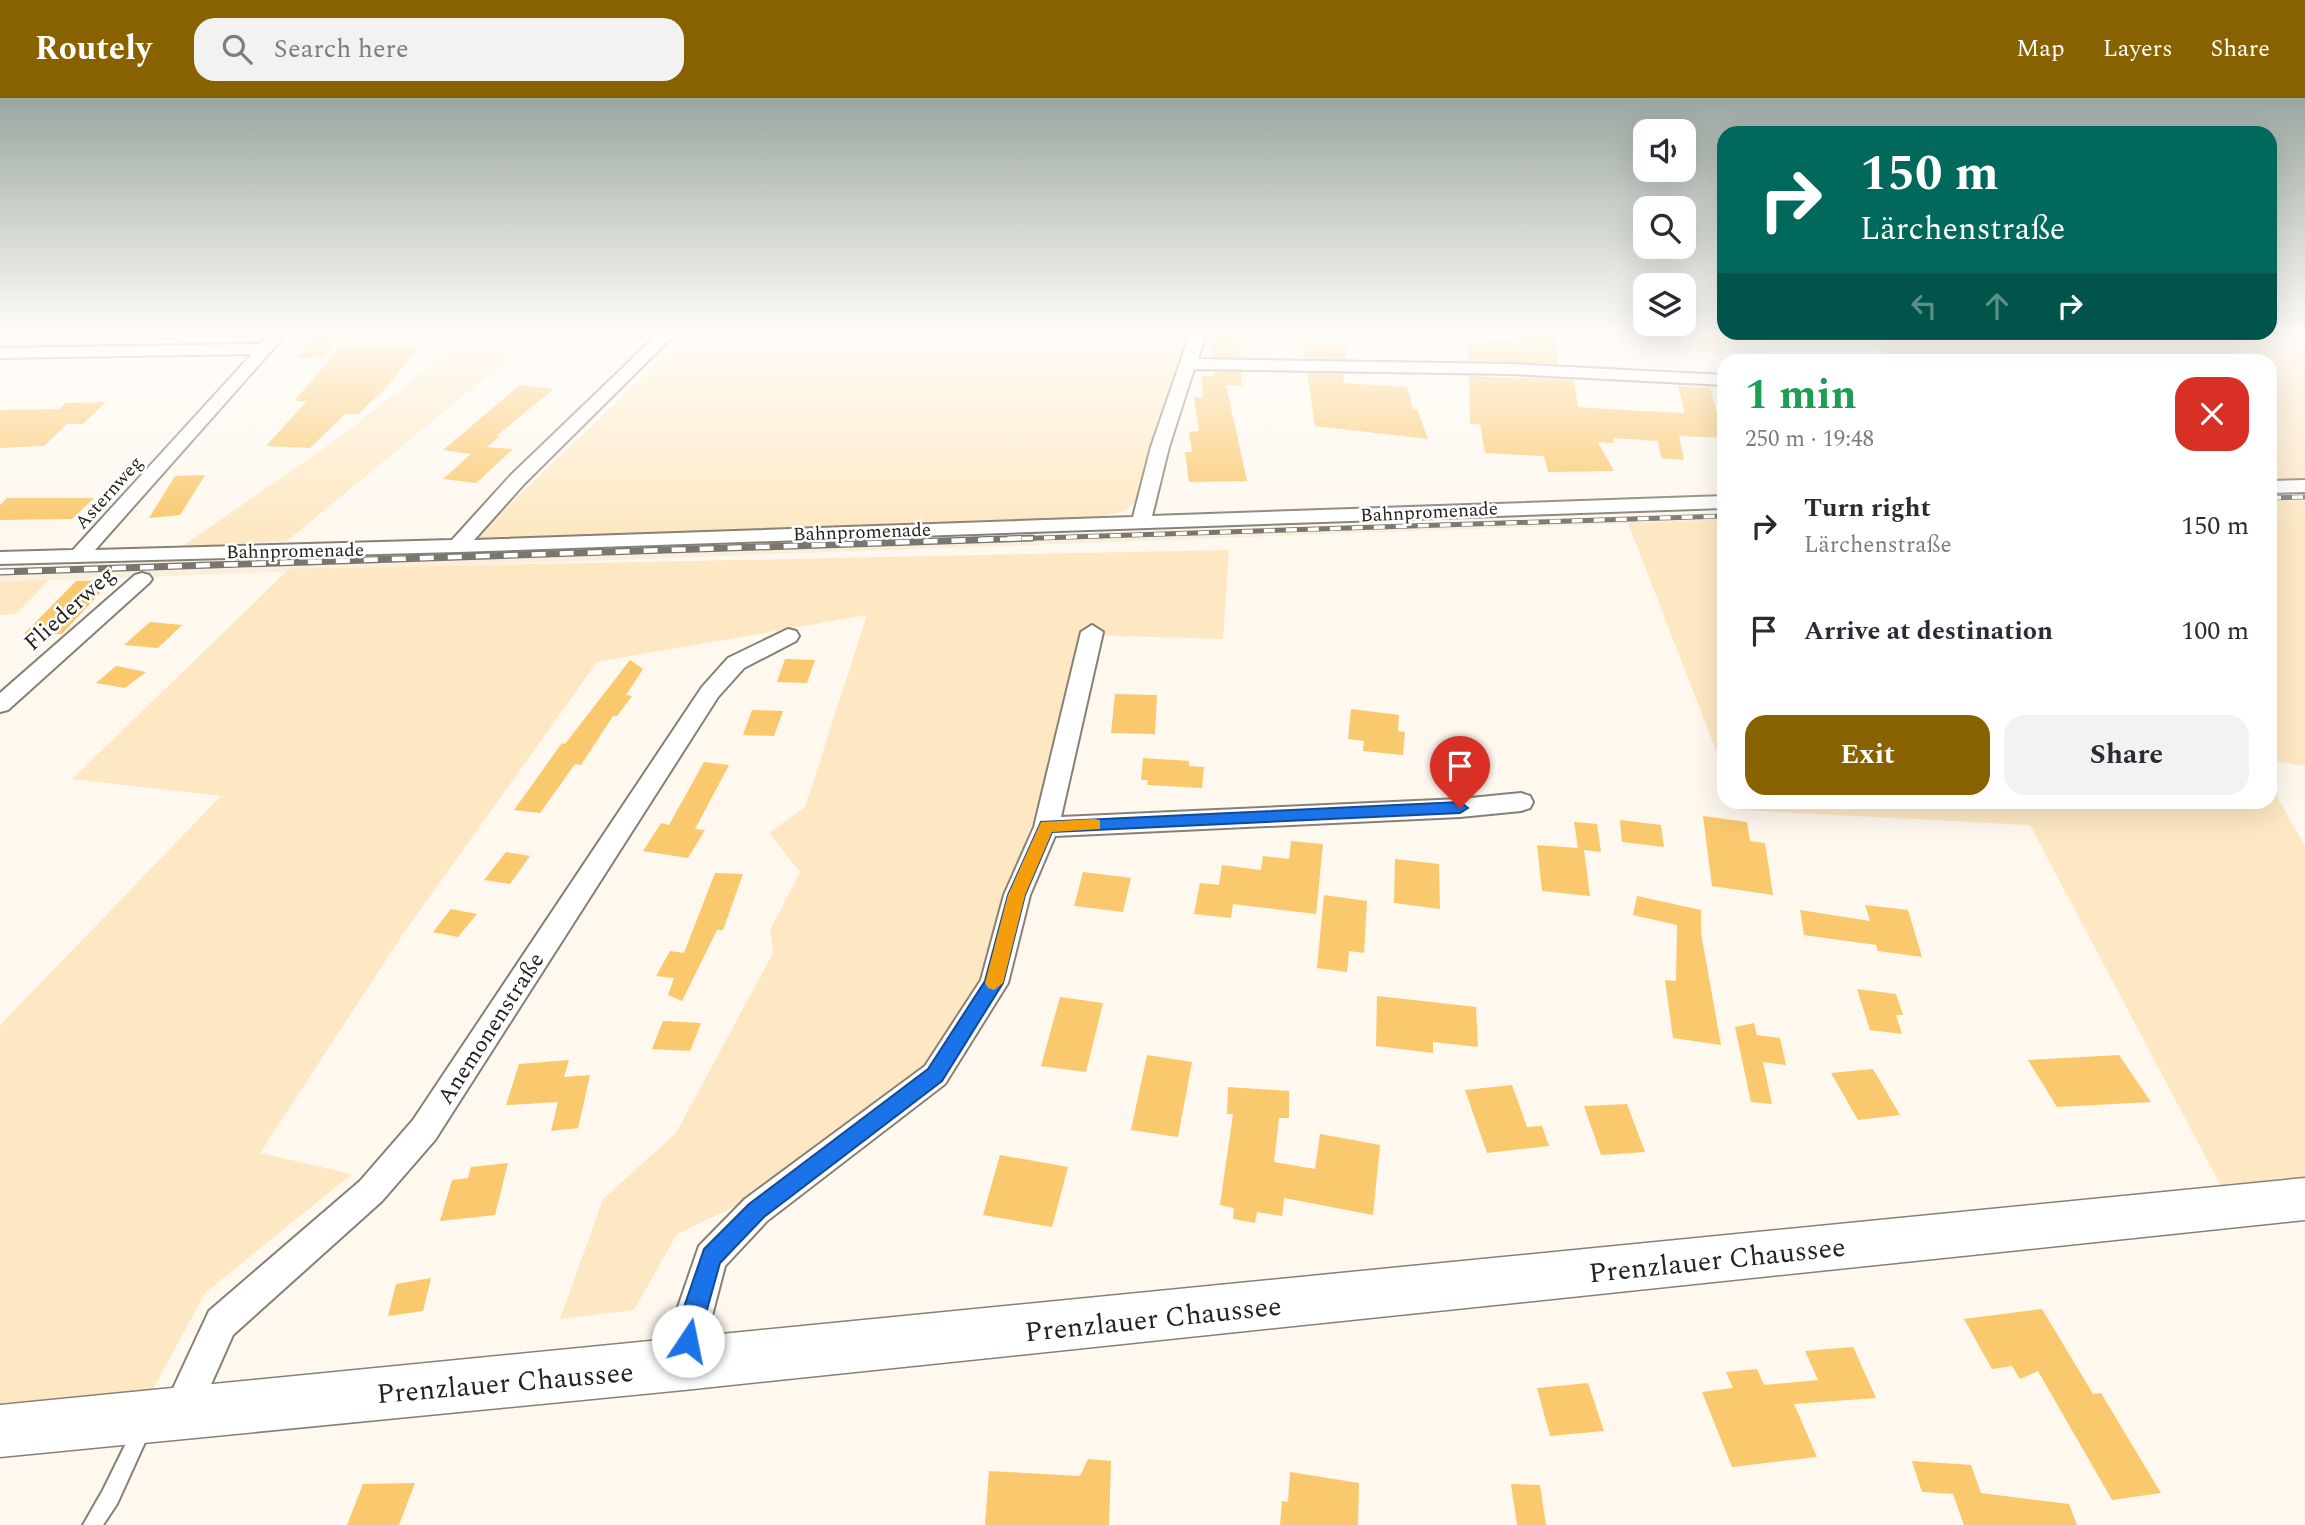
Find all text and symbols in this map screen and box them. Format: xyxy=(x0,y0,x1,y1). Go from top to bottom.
search box xyxy=(194,18,684,81)
text: Routely xyxy=(35,24,152,74)
text: Search here xyxy=(274,29,409,69)
icon: search xyxy=(218,30,256,68)
text: Map xyxy=(2016,31,2065,67)
text: Layers xyxy=(2103,31,2173,67)
text: Share xyxy=(2211,31,2270,67)
map controls xyxy=(1633,119,1696,336)
button: sound xyxy=(1633,119,1696,182)
text: 150 m xyxy=(1860,137,1999,212)
icon: right xyxy=(1745,154,1836,245)
button: search xyxy=(1633,196,1696,259)
text: Lärchenstraße xyxy=(1860,205,2065,254)
button: layers xyxy=(1633,273,1696,336)
icon: left xyxy=(1905,287,1943,325)
icon: ahead xyxy=(1978,287,2016,325)
icon: right xyxy=(2051,287,2089,325)
text: 1 min xyxy=(1745,364,1857,427)
button: close xyxy=(2175,377,2249,451)
text: 250 m · 19:48 xyxy=(1745,422,1874,457)
street label: Asternweg xyxy=(68,450,150,536)
text: Turn right xyxy=(1804,488,1931,528)
street label: Bahnpromenade xyxy=(1359,494,1499,531)
text: 150 m xyxy=(2181,506,2249,546)
icon: right xyxy=(1745,507,1783,545)
street label: Bahnpromenade xyxy=(793,516,932,549)
text: Lärchenstraße xyxy=(1804,528,1952,563)
street label: Bahnpromenade xyxy=(226,536,364,567)
street label: Fliederweg xyxy=(16,558,124,660)
text: Arrive at destination xyxy=(1804,611,2053,651)
text: 100 m xyxy=(2181,611,2249,651)
icon: arrive xyxy=(1745,612,1783,650)
button: Exit xyxy=(1745,715,1990,795)
button: Share xyxy=(2004,715,2249,795)
pin xyxy=(1430,736,1490,808)
icon: arrive xyxy=(1441,747,1479,785)
street label: Anemonenstraße xyxy=(429,946,554,1112)
street label: Prenzlauer Chaussee xyxy=(1587,1226,1848,1295)
street label: Prenzlauer Chaussee xyxy=(1023,1285,1284,1354)
position arrow xyxy=(651,1304,725,1378)
street label: Prenzlauer Chaussee xyxy=(375,1351,635,1416)

